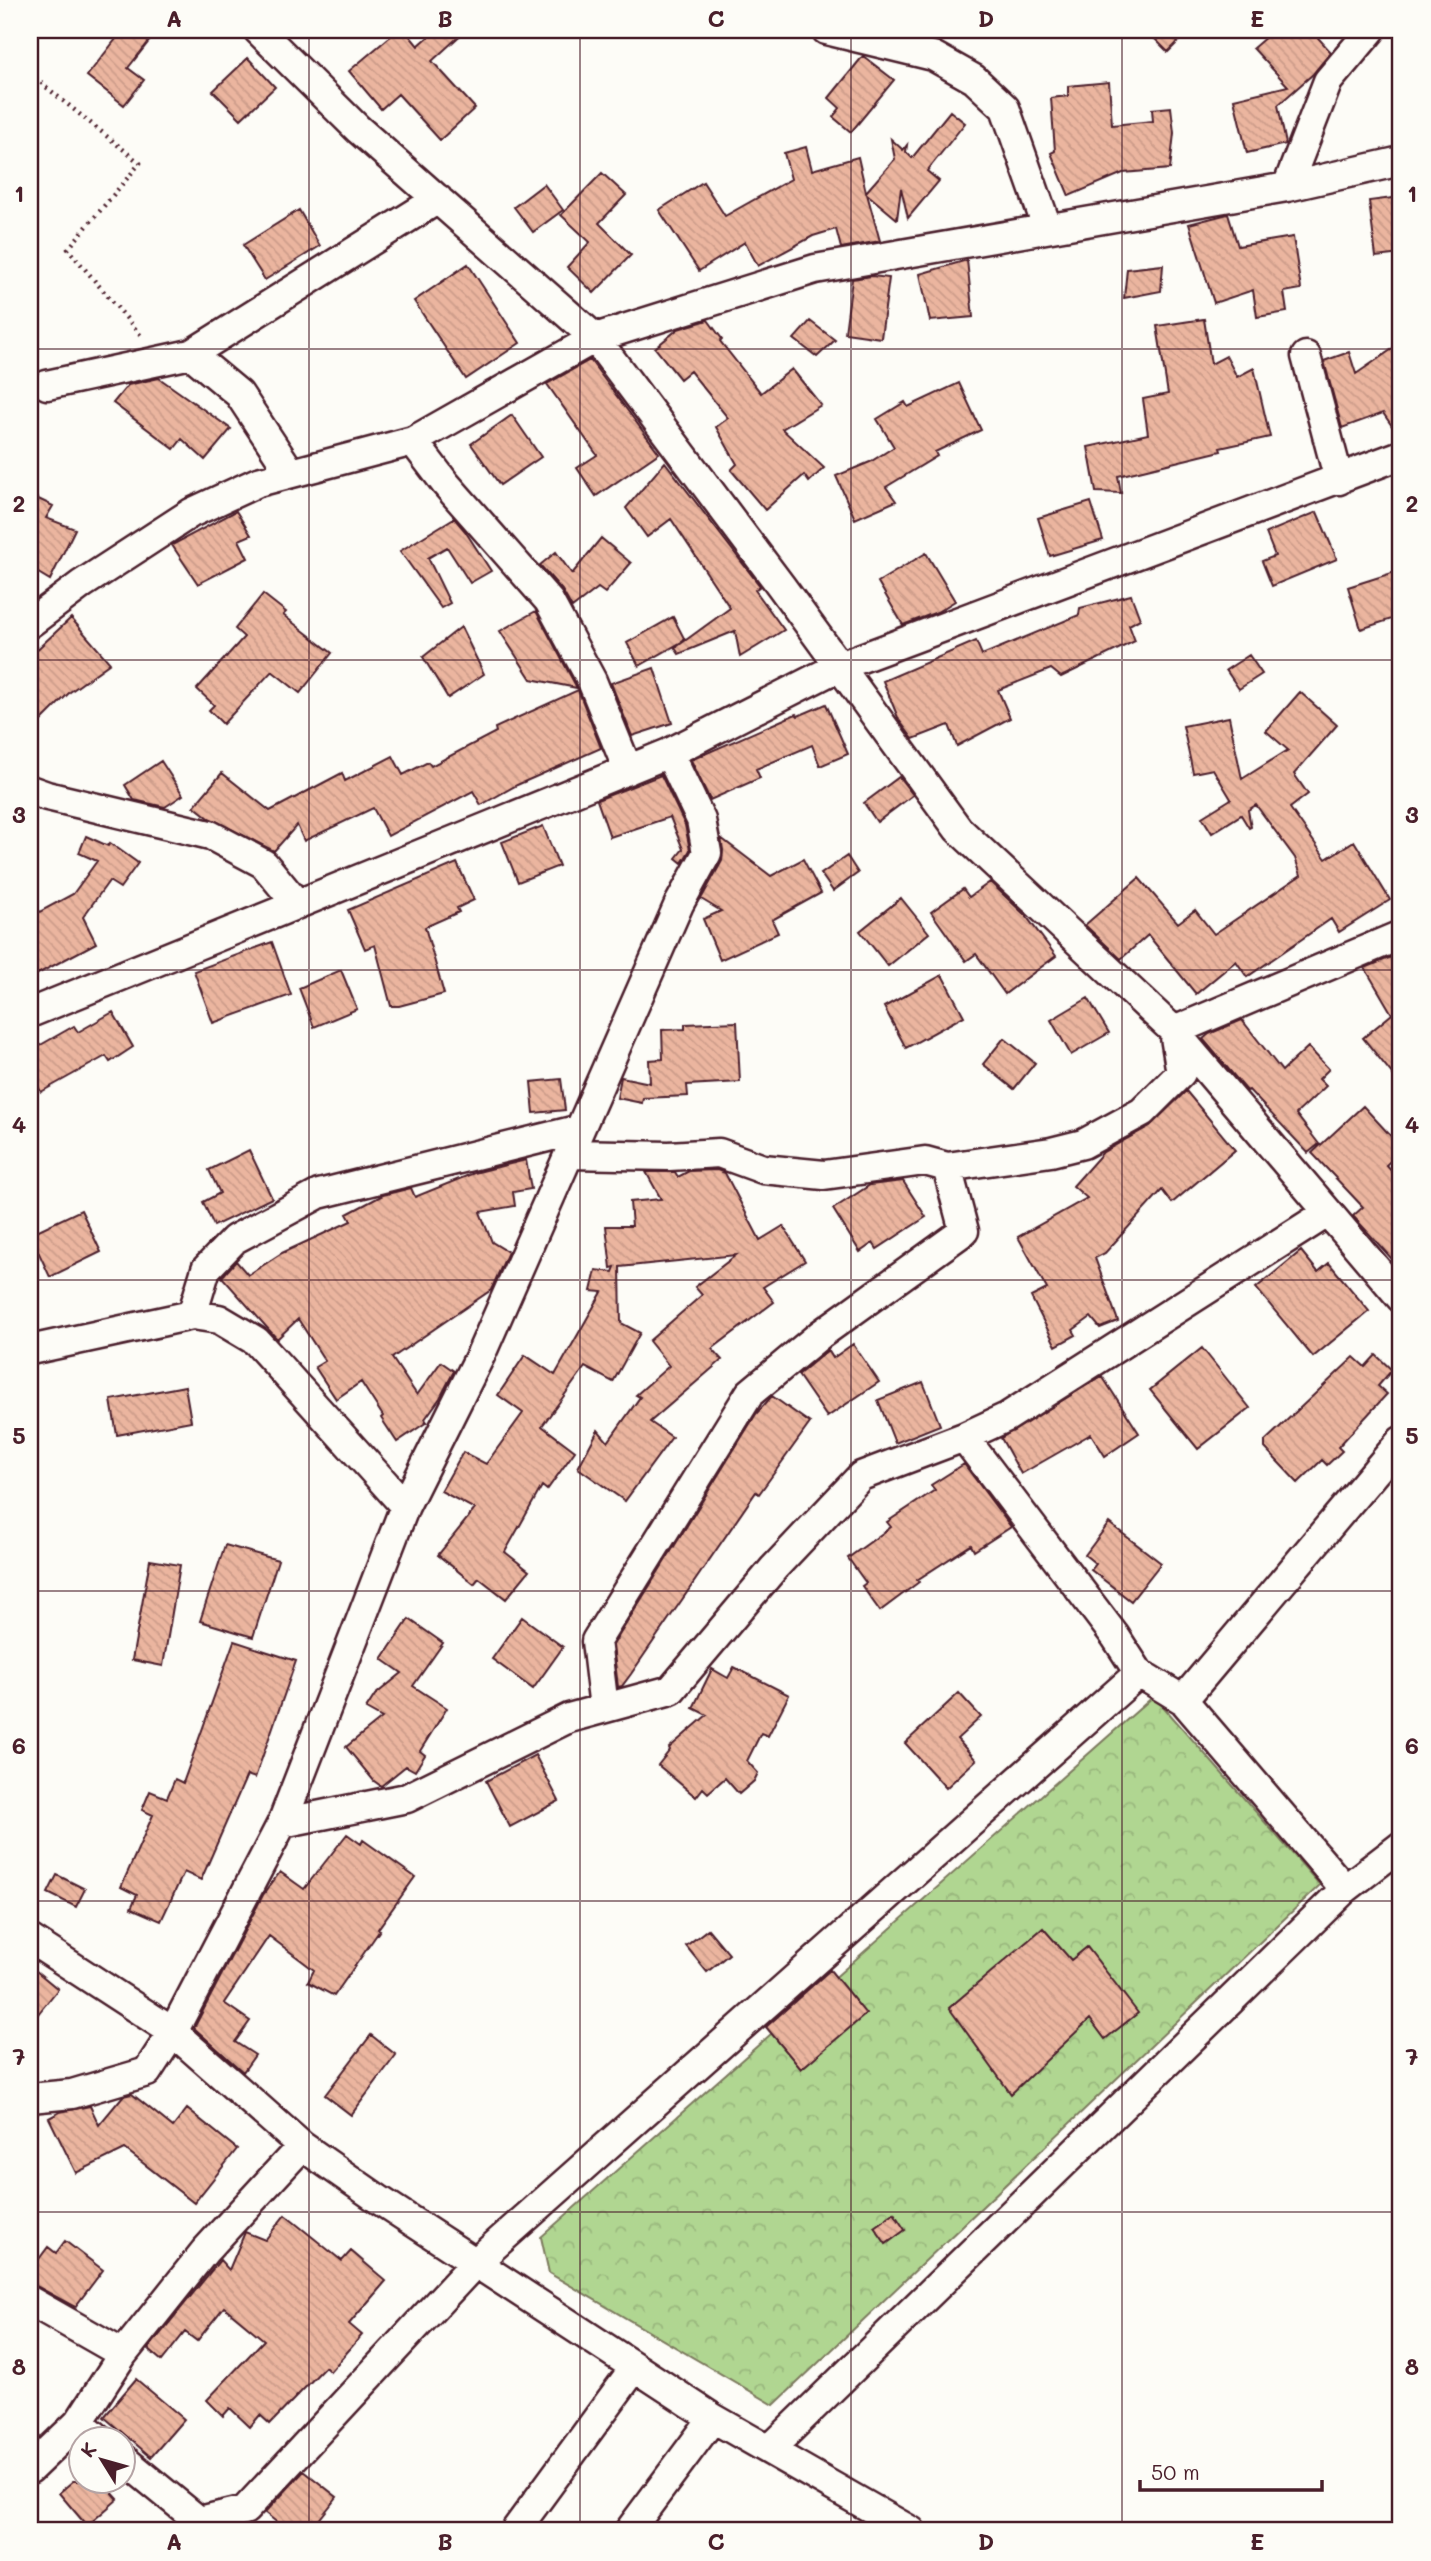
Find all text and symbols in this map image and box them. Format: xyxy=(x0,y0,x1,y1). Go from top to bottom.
text: A xyxy=(166,3,182,33)
text: B xyxy=(437,3,453,33)
text: C xyxy=(707,3,725,33)
text: D xyxy=(978,3,994,33)
text: E xyxy=(1250,3,1264,33)
text: 1 xyxy=(14,178,24,208)
text: 1 xyxy=(1407,178,1417,208)
text: 2 xyxy=(13,488,25,518)
text: 2 xyxy=(1406,488,1418,518)
text: 3 xyxy=(12,799,26,829)
text: 3 xyxy=(1405,799,1419,829)
text: 4 xyxy=(12,1109,26,1139)
text: 4 xyxy=(1405,1109,1419,1139)
text: 5 xyxy=(12,1420,26,1450)
text: 5 xyxy=(1405,1420,1419,1450)
text: 6 xyxy=(12,1730,26,1760)
text: 6 xyxy=(1405,1730,1419,1760)
text: 7 xyxy=(13,2041,26,2071)
text: 7 xyxy=(1406,2041,1419,2071)
text: 8 xyxy=(12,2351,26,2381)
text: 8 xyxy=(1405,2351,1419,2381)
north arrow xyxy=(66,2424,136,2494)
text: K xyxy=(74,2437,102,2462)
scale bar xyxy=(1140,2449,1322,2493)
text: 50 m xyxy=(1151,2458,1200,2485)
text: A xyxy=(166,2526,182,2556)
text: B xyxy=(437,2526,453,2556)
text: C xyxy=(707,2526,725,2556)
text: D xyxy=(978,2526,994,2556)
text: E xyxy=(1250,2526,1264,2556)

